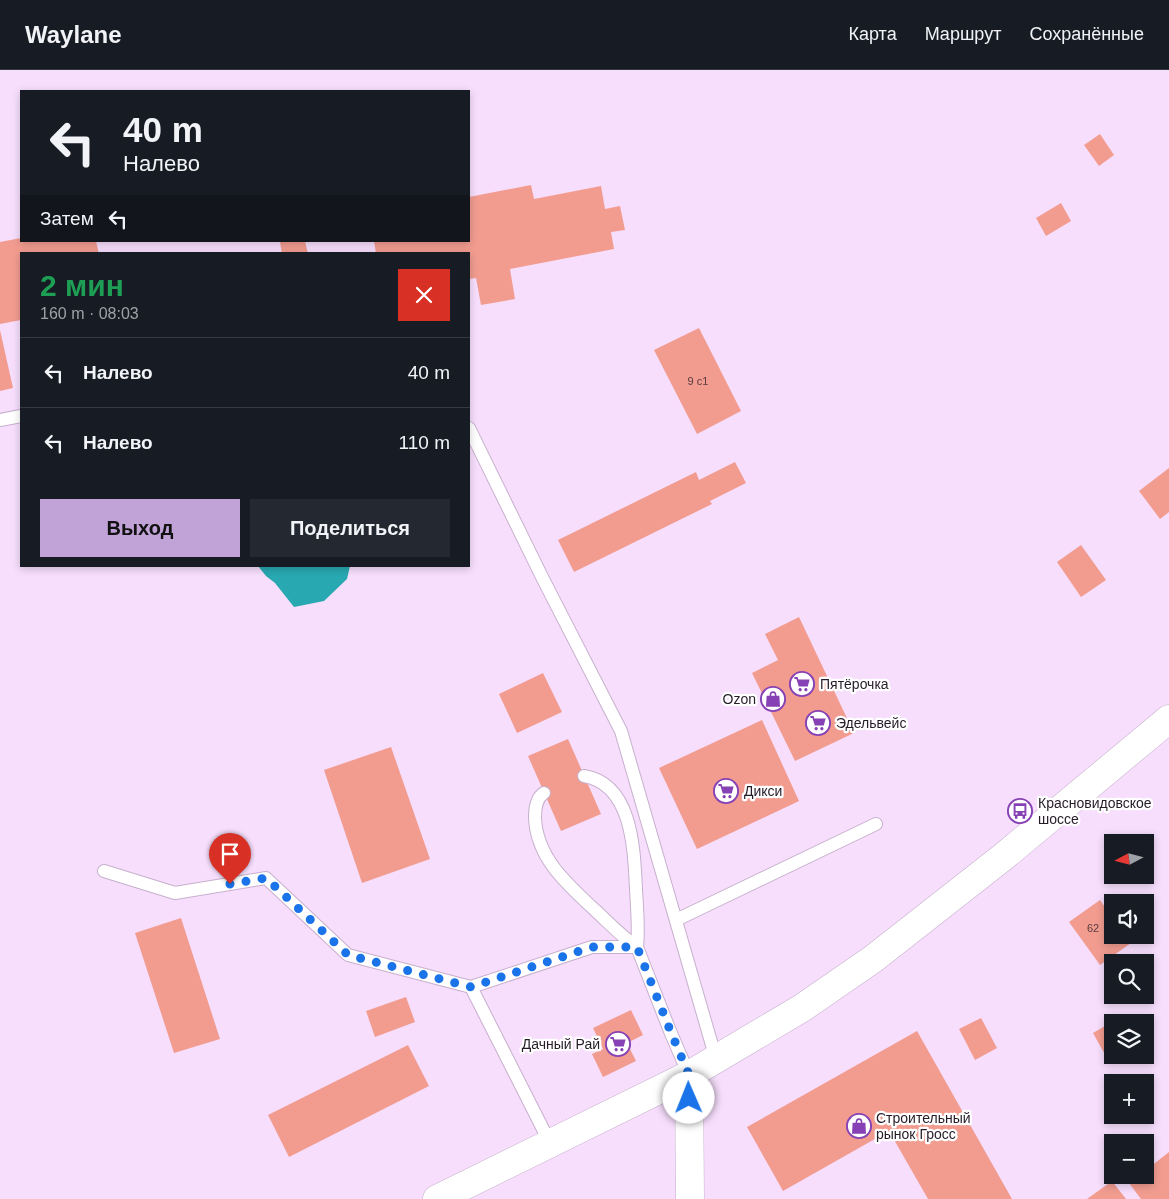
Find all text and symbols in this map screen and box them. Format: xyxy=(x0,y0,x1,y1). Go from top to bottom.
text: Waylane xyxy=(25,21,121,48)
text: Карта xyxy=(849,24,897,44)
text: Маршрут xyxy=(925,24,1001,44)
text: Сохранённые xyxy=(1029,24,1144,44)
icon: left xyxy=(40,110,105,175)
text: 40 m xyxy=(123,110,203,149)
text: Налево xyxy=(123,151,200,176)
icon: left xyxy=(104,205,132,233)
text: Затем xyxy=(40,208,94,229)
text: 2 мин xyxy=(40,269,124,302)
button: close xyxy=(398,269,450,321)
text: 160 m · 08:03 xyxy=(40,305,139,322)
icon: left xyxy=(40,359,68,387)
text: Налево xyxy=(83,362,153,383)
text: 40 m xyxy=(408,362,450,383)
house number: 9 с1 xyxy=(688,375,708,387)
icon: left xyxy=(40,429,68,457)
text: Налево xyxy=(83,432,153,453)
text: 110 m xyxy=(399,432,450,453)
button: Выход xyxy=(40,499,240,557)
button: Поделиться xyxy=(250,499,450,557)
supermarket icon: Пятёрочка xyxy=(789,671,815,697)
place label: Пятёрочка xyxy=(820,676,889,692)
shop icon: Ozon xyxy=(760,686,786,712)
place label: Ozon xyxy=(723,691,756,707)
supermarket icon: Эдельвейс xyxy=(805,710,831,736)
place label: Эдельвейс xyxy=(836,715,906,731)
supermarket icon: Дикси xyxy=(713,778,739,804)
place label: Дикси xyxy=(744,783,782,799)
place label: Красновидовское шоссе xyxy=(1038,795,1152,827)
bus stop icon: Красновидовское шоссе xyxy=(1007,798,1033,824)
pin xyxy=(209,833,251,884)
north arrow xyxy=(1104,834,1154,884)
map controls xyxy=(1104,834,1154,1184)
icon: arrive xyxy=(216,840,244,868)
button: sound xyxy=(1104,894,1154,944)
house number: 62 xyxy=(1087,922,1099,934)
button: search xyxy=(1104,954,1154,1004)
button: layers xyxy=(1104,1014,1154,1064)
supermarket icon: Дачный Рай xyxy=(605,1031,631,1057)
place label: Дачный Рай xyxy=(522,1036,600,1052)
position arrow xyxy=(662,1071,714,1123)
button: + xyxy=(1104,1074,1154,1124)
place label: Строительный рынок Гросс xyxy=(876,1110,971,1142)
shop icon: Строительный рынок Гросс xyxy=(846,1113,872,1139)
button: − xyxy=(1104,1134,1154,1184)

